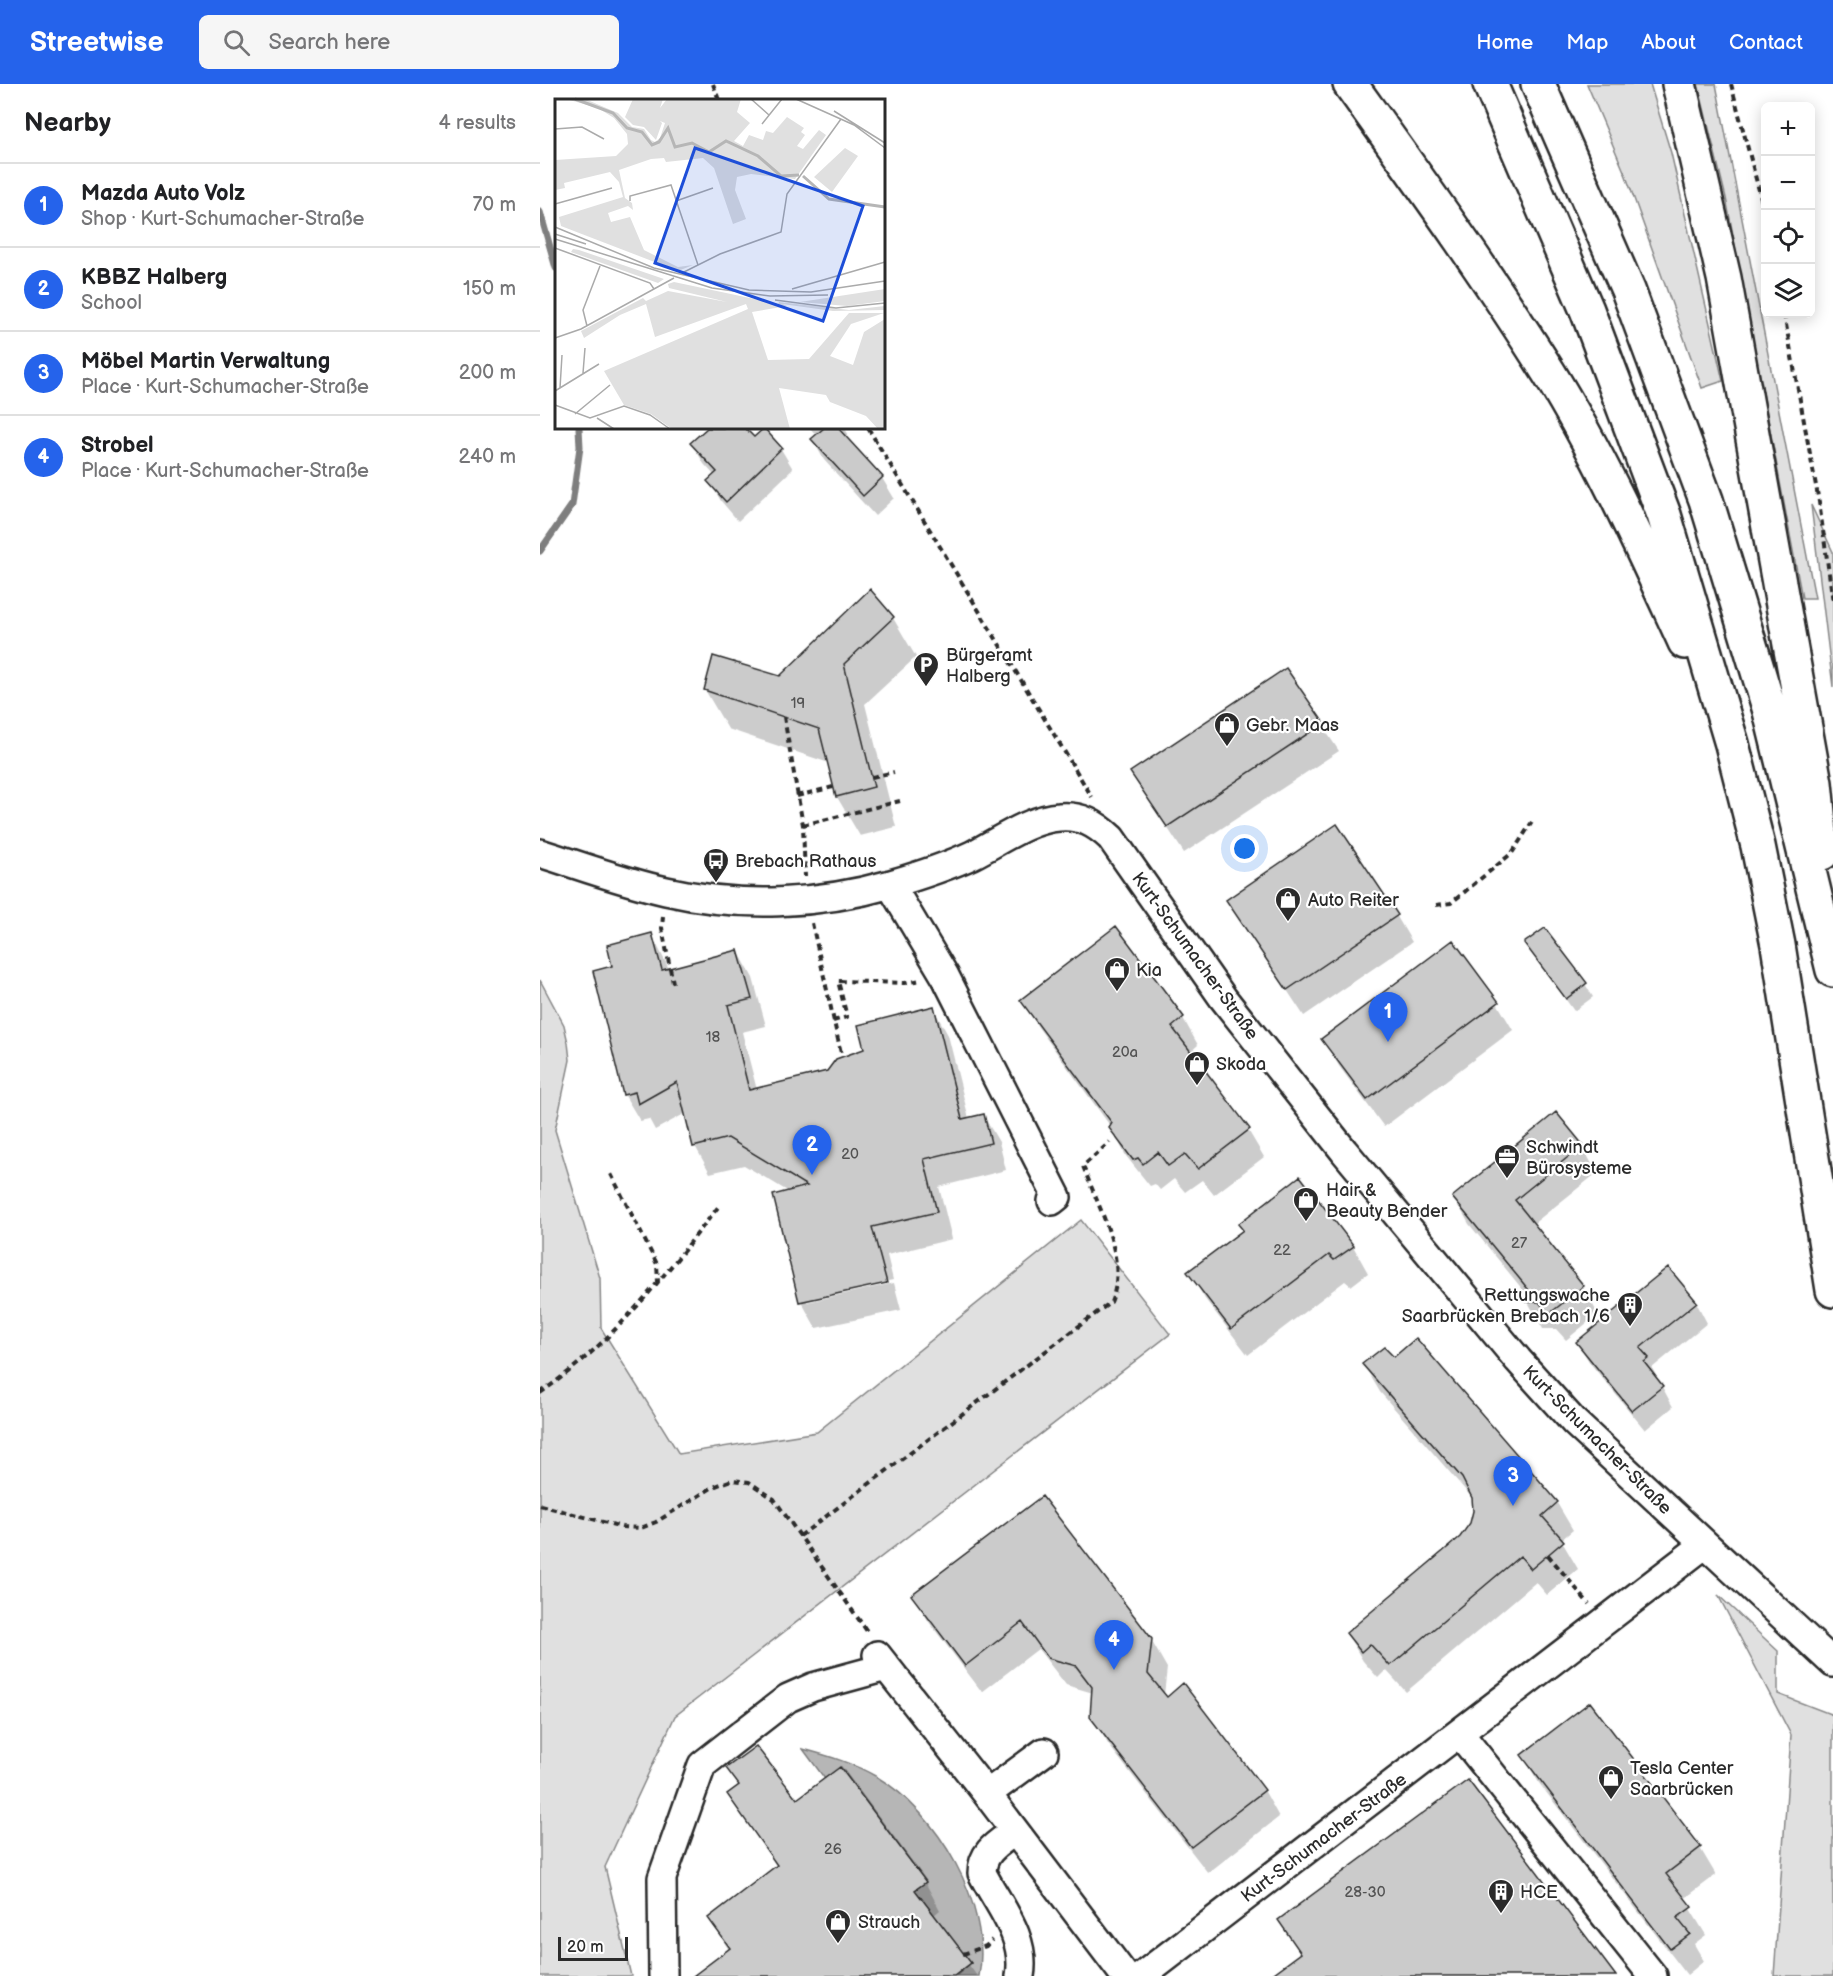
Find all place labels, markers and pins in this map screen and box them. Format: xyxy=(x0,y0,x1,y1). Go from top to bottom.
place label: Bürgeramt Halberg xyxy=(946,645,1033,687)
parking icon: Bürgeramt Halberg xyxy=(911,650,941,688)
shop icon: Gebr. Maas xyxy=(1212,710,1242,748)
place label: Gebr. Maas xyxy=(1246,715,1339,736)
bus stop icon: Brebach Rathaus xyxy=(701,846,731,884)
place label: Brebach Rathaus xyxy=(735,851,877,872)
shop icon: Auto Reiter xyxy=(1273,885,1303,923)
place label: Auto Reiter xyxy=(1308,890,1399,911)
shop icon: Kia xyxy=(1102,955,1132,993)
place label: Kia xyxy=(1136,960,1162,981)
pin: 1 xyxy=(1368,992,1408,1042)
shop icon: Skoda xyxy=(1182,1049,1212,1087)
place label: Skoda xyxy=(1216,1054,1266,1075)
pin: 2 xyxy=(792,1126,832,1175)
place label: Schwindt Bürosysteme xyxy=(1526,1137,1632,1179)
office icon: Schwindt Bürosysteme xyxy=(1492,1142,1522,1180)
place label: Hair & Beauty Bender xyxy=(1326,1180,1448,1222)
shop icon: Hair & Beauty Bender xyxy=(1291,1185,1321,1223)
place label: Rettungswache Saarbrücken Brebach 1/6 xyxy=(1402,1285,1610,1327)
building icon: Rettungswache Saarbrücken Brebach 1/6 xyxy=(1615,1290,1645,1328)
pin: 3 xyxy=(1494,1456,1532,1506)
pin: 4 xyxy=(1094,1620,1134,1670)
place label: Tesla Center Saarbrücken xyxy=(1630,1758,1734,1800)
shop icon: Tesla Center Saarbrücken xyxy=(1596,1763,1626,1801)
building icon: HCE xyxy=(1486,1877,1516,1915)
place label: HCE xyxy=(1520,1882,1558,1903)
shop icon: Strauch xyxy=(823,1907,853,1945)
place label: Strauch xyxy=(858,1912,920,1933)

